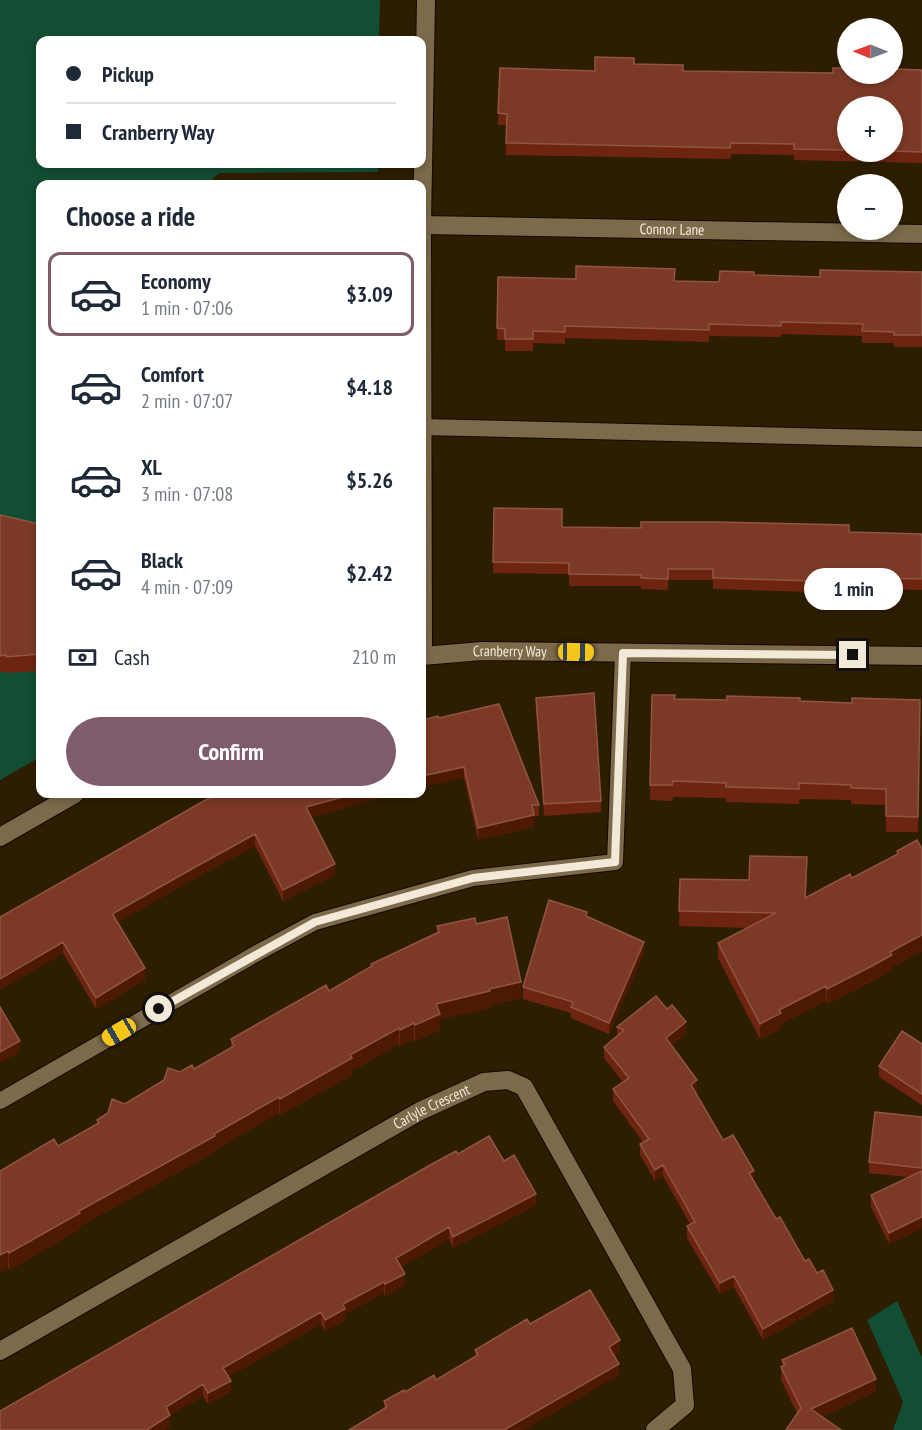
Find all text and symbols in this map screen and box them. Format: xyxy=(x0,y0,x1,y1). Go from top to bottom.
north arrow xyxy=(837,18,903,84)
map controls xyxy=(837,18,903,240)
text: Pickup xyxy=(102,60,154,88)
button: + xyxy=(837,96,903,162)
text: Cranberry Way xyxy=(102,118,214,146)
button: − xyxy=(837,174,903,240)
text: Choose a ride xyxy=(66,199,195,233)
street label: Connor Lane xyxy=(639,219,705,239)
icon: car xyxy=(69,267,123,321)
text: Economy xyxy=(141,267,211,295)
text: $3.09 xyxy=(346,280,393,308)
text: 1 min · 07:06 xyxy=(141,295,233,321)
icon: car xyxy=(69,360,123,414)
text: Comfort xyxy=(141,360,204,388)
text: $4.18 xyxy=(346,373,393,401)
text: 2 min · 07:07 xyxy=(141,388,233,414)
icon: car xyxy=(69,453,123,507)
text: XL xyxy=(141,453,162,481)
text: $5.26 xyxy=(346,466,393,494)
text: 3 min · 07:08 xyxy=(141,481,233,507)
icon: car xyxy=(69,546,123,600)
text: Black xyxy=(141,546,183,574)
text: $2.42 xyxy=(346,559,393,587)
callout: 1 min xyxy=(804,568,902,610)
text: 4 min · 07:09 xyxy=(141,574,233,600)
text: 1 min xyxy=(833,576,874,602)
icon: cash xyxy=(66,641,99,674)
street label: Cranberry Way xyxy=(472,641,547,661)
route end xyxy=(839,641,866,668)
text: Cash xyxy=(114,643,150,671)
car xyxy=(558,643,594,661)
text: 210 m xyxy=(352,644,396,670)
button: Confirm xyxy=(66,717,396,786)
route start xyxy=(145,995,172,1022)
car xyxy=(99,1015,139,1049)
street label: Carlyle Crescent xyxy=(390,1080,473,1133)

